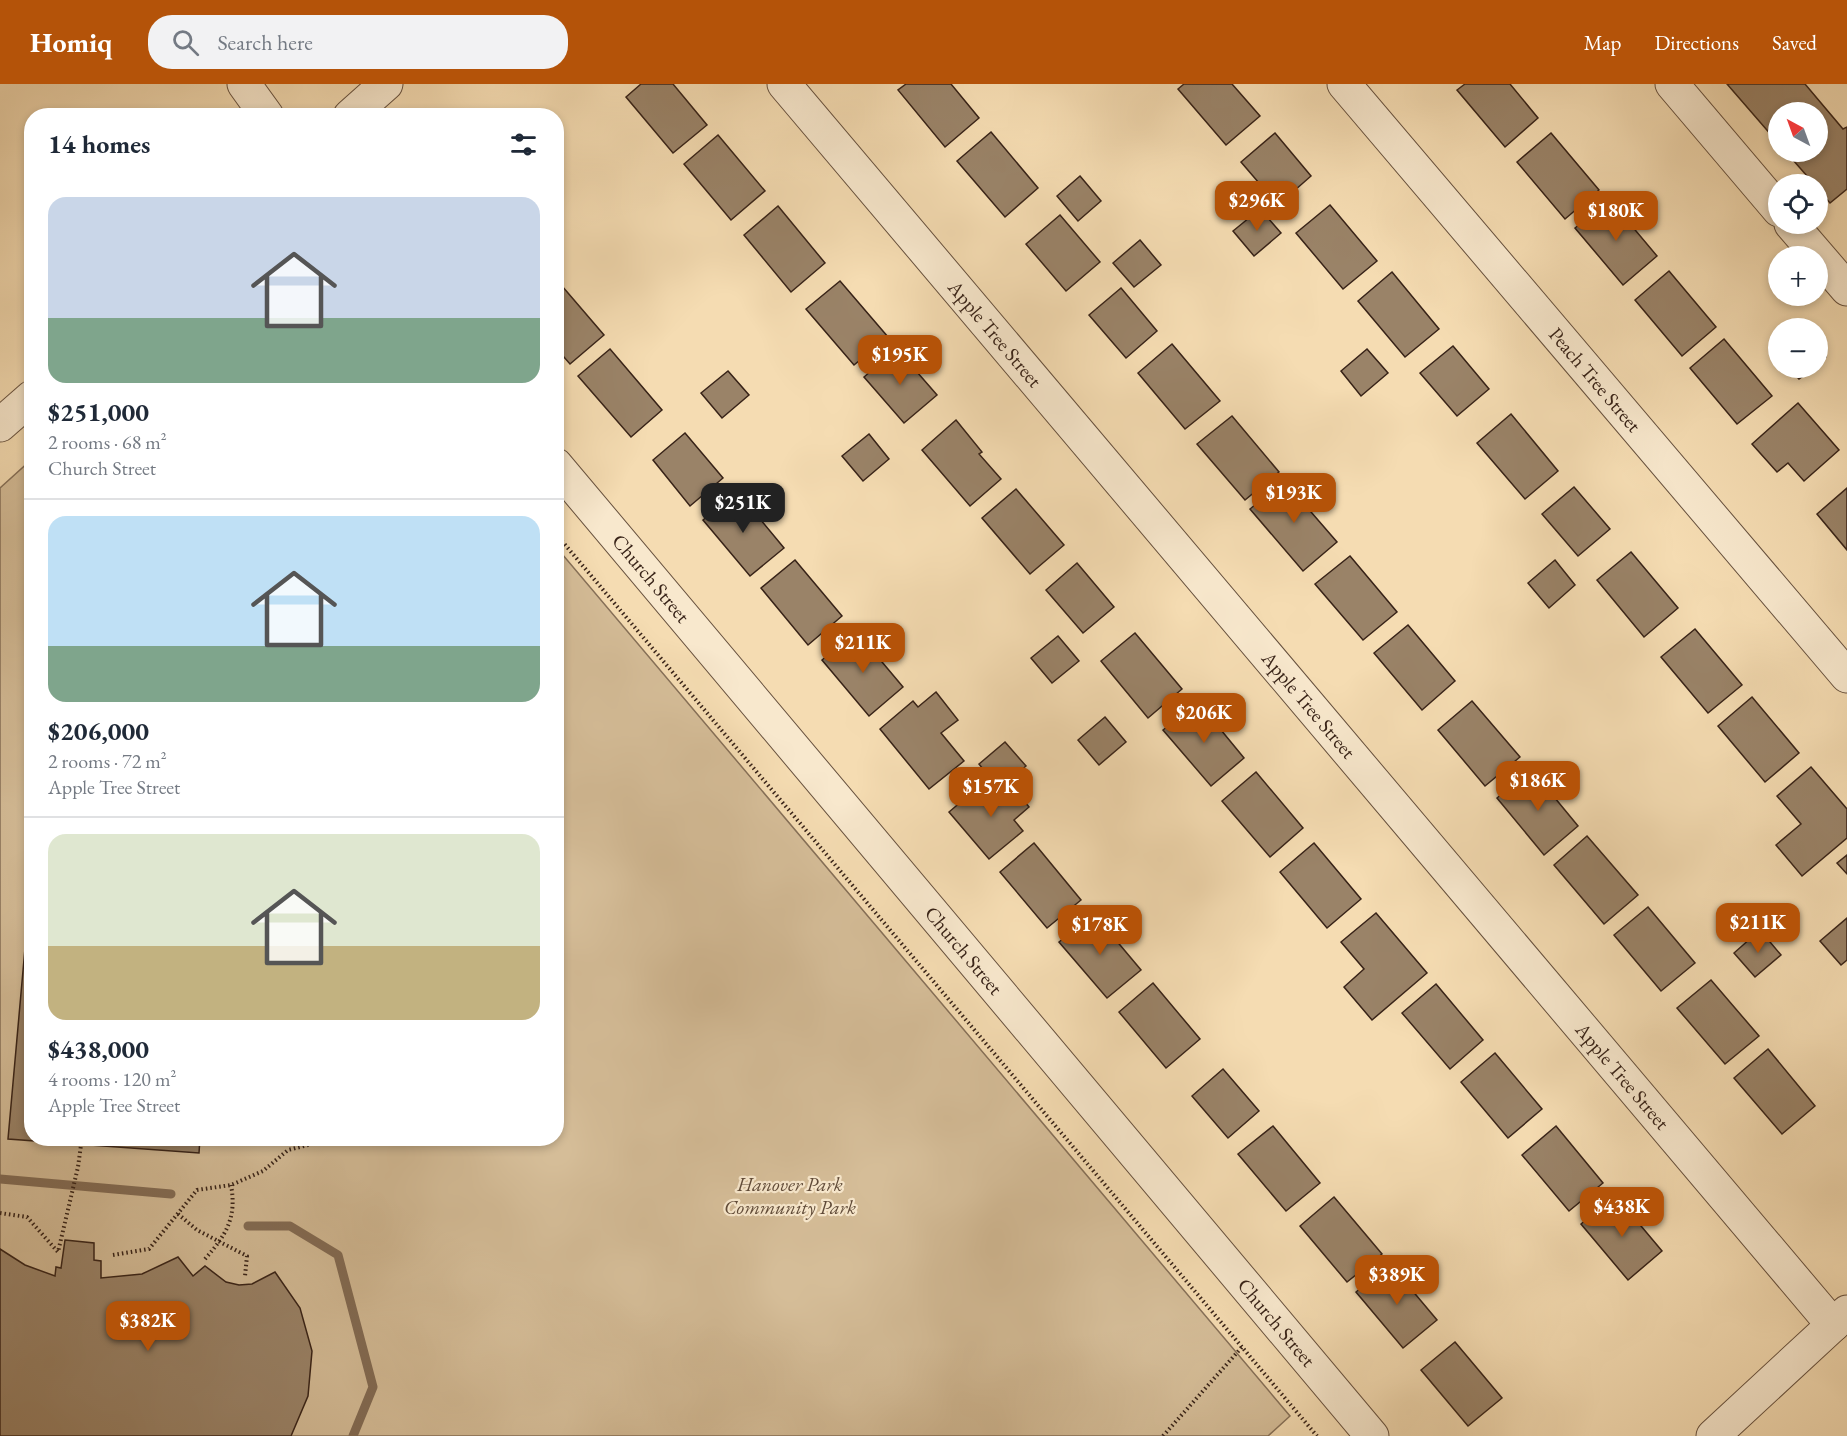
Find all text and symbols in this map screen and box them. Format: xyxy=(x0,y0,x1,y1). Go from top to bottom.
search box xyxy=(148,15,568,69)
text: Homiq xyxy=(30,24,112,60)
icon: search xyxy=(169,26,202,59)
text: Search here xyxy=(217,28,313,57)
text: Map xyxy=(1584,29,1621,56)
text: Directions xyxy=(1654,29,1739,56)
text: Saved xyxy=(1772,29,1817,56)
north arrow xyxy=(1768,102,1828,162)
map controls xyxy=(1768,102,1828,378)
text: 14 homes xyxy=(48,127,150,161)
icon: filters xyxy=(507,128,540,161)
button: locate xyxy=(1768,174,1828,234)
pin: $296K xyxy=(1215,181,1299,232)
text: $296K xyxy=(1229,187,1285,213)
pin: $180K xyxy=(1574,191,1658,242)
text: $180K xyxy=(1588,197,1644,223)
icon: home xyxy=(240,236,348,344)
button: + xyxy=(1768,246,1828,306)
street label: Apple Tree Street xyxy=(942,274,1048,393)
button: − xyxy=(1768,318,1828,378)
street label: Peach Tree Street xyxy=(1543,322,1648,438)
pin: $195K xyxy=(858,335,942,386)
text: $195K xyxy=(872,341,928,367)
text: $251,000 xyxy=(48,395,149,429)
text: 2 rooms · 68 m² xyxy=(48,429,167,455)
text: Church Street xyxy=(48,455,156,481)
pin: $193K xyxy=(1252,473,1336,524)
text: $193K xyxy=(1266,479,1322,505)
pin: $251K xyxy=(701,483,785,534)
text: $251K xyxy=(715,489,771,515)
street label: Church Street xyxy=(606,529,696,629)
icon: home xyxy=(240,555,348,663)
pin: $211K xyxy=(821,623,905,674)
text: $211K xyxy=(835,629,891,655)
street label: Apple Tree Street xyxy=(1256,645,1362,764)
pin: $206K xyxy=(1162,693,1246,744)
text: $206K xyxy=(1176,699,1232,725)
text: $206,000 xyxy=(48,714,149,748)
text: 2 rooms · 72 m² xyxy=(48,748,167,774)
pin: $186K xyxy=(1496,761,1580,812)
pin: $157K xyxy=(949,767,1033,818)
text: $186K xyxy=(1510,767,1566,793)
text: $157K xyxy=(963,773,1019,799)
text: Apple Tree Street xyxy=(48,774,180,800)
icon: home xyxy=(240,873,348,981)
street label: Church Street xyxy=(919,901,1009,1001)
pin: $211K xyxy=(1716,903,1800,954)
pin: $178K xyxy=(1058,905,1142,956)
text: $211K xyxy=(1730,909,1786,935)
text: $178K xyxy=(1072,911,1128,937)
street label: Apple Tree Street xyxy=(1569,1016,1676,1136)
text: $438,000 xyxy=(48,1032,149,1066)
text: 4 rooms · 120 m² xyxy=(48,1066,176,1092)
text: Apple Tree Street xyxy=(48,1092,180,1118)
park label: Hanover Park Community Park xyxy=(724,1171,856,1220)
pin: $438K xyxy=(1580,1187,1664,1238)
text: $438K xyxy=(1594,1193,1650,1219)
pin: $389K xyxy=(1355,1255,1439,1306)
text: $389K xyxy=(1369,1261,1425,1287)
street label: Church Street xyxy=(1232,1273,1322,1373)
pin: $382K xyxy=(106,1301,190,1352)
text: $382K xyxy=(120,1307,176,1333)

